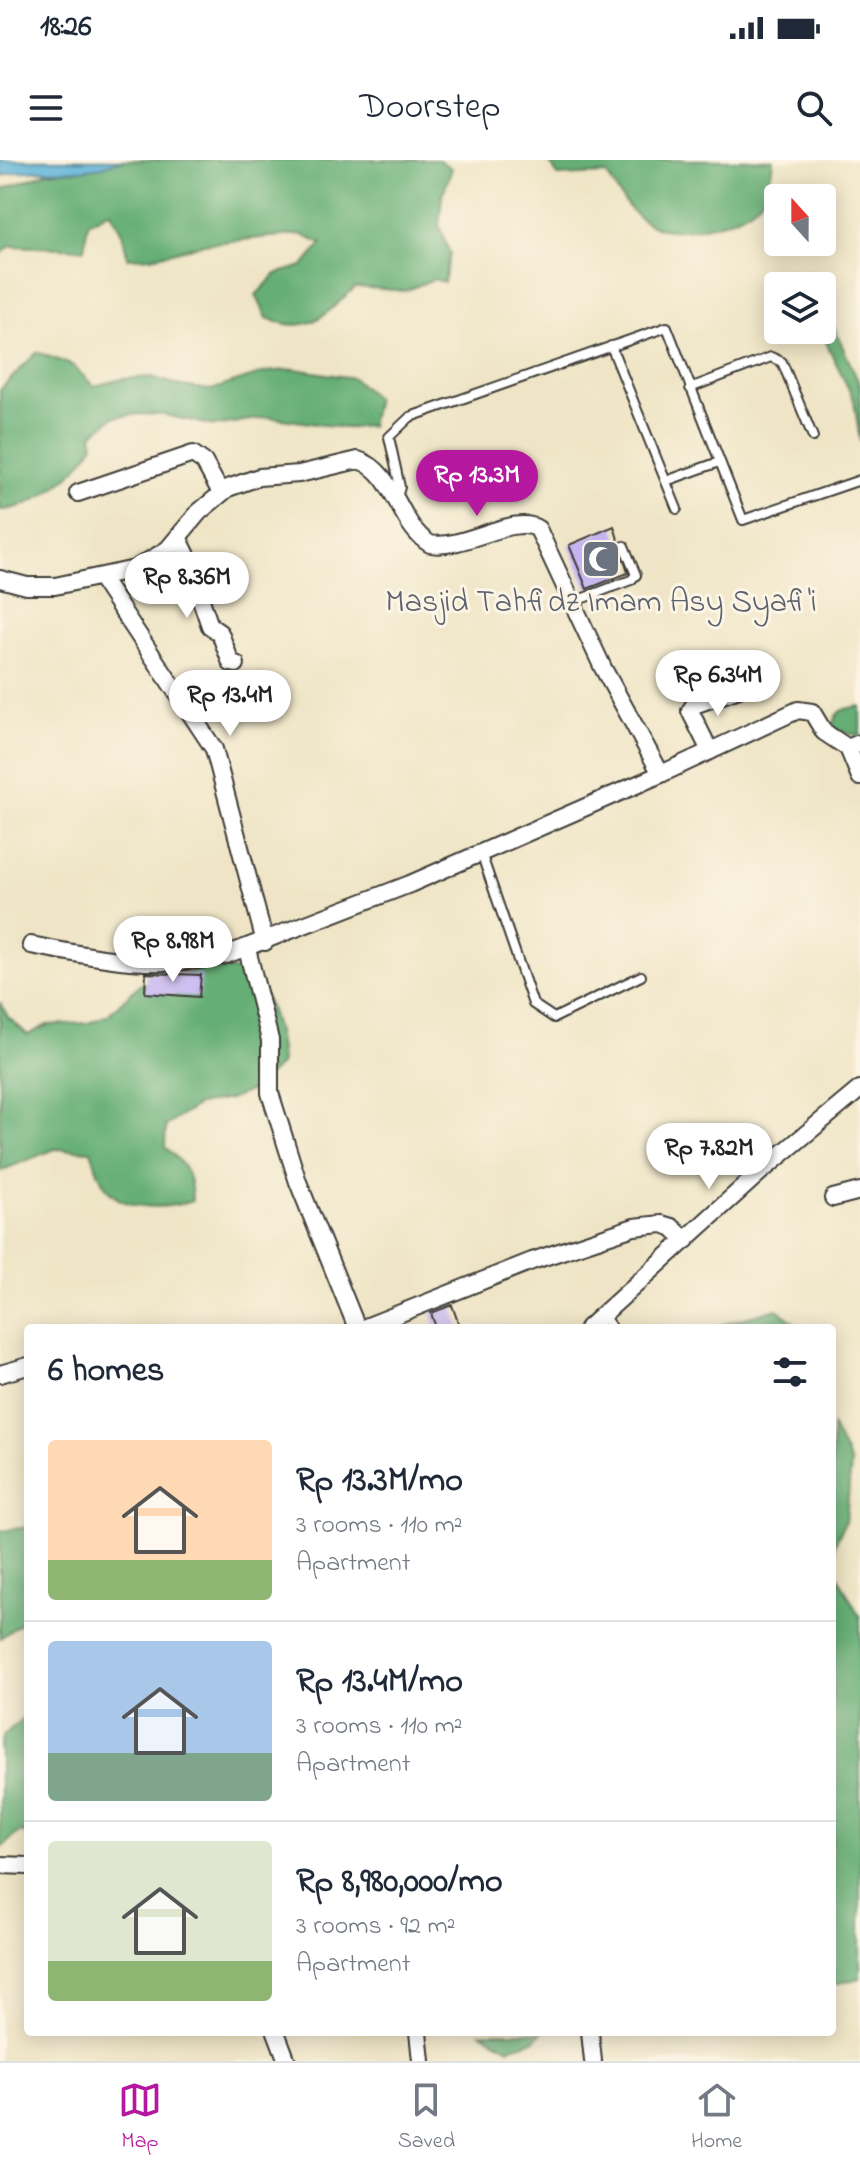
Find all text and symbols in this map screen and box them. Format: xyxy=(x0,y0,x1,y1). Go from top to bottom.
text: 18:26 xyxy=(40,6,91,50)
text: Doorstep xyxy=(359,82,501,135)
icon: menu xyxy=(24,86,68,130)
icon: search xyxy=(792,86,836,130)
north arrow xyxy=(764,184,836,256)
map controls xyxy=(764,184,836,344)
button: layers xyxy=(764,272,836,344)
pin: Rp 13.3M xyxy=(394,450,560,518)
text: Rp 13.3M xyxy=(434,457,520,495)
mosque icon: Masjid Tahfidz Imam Asy Syafi'i xyxy=(580,538,622,580)
pin: Rp 8.36M xyxy=(104,552,270,620)
text: Rp 8.36M xyxy=(143,559,231,597)
place label: Masjid Tahfidz Imam Asy Syafi'i xyxy=(385,580,817,627)
pin: Rp 6.34M xyxy=(635,650,801,718)
text: Rp 6.34M xyxy=(674,657,763,695)
pin: Rp 13.4M xyxy=(147,670,313,738)
text: Rp 13.4M xyxy=(187,677,273,715)
pin: Rp 8.98M xyxy=(90,916,256,984)
text: Rp 8.98M xyxy=(131,923,215,961)
pin: Rp 7.82M xyxy=(626,1123,792,1191)
text: Rp 7.82M xyxy=(664,1130,754,1168)
text: 6 homes xyxy=(48,1347,164,1397)
icon: filters xyxy=(768,1350,812,1394)
text: Rp 13.3M/mo xyxy=(296,1457,463,1507)
icon: home xyxy=(112,1472,208,1568)
text: 3 rooms · 110 m² xyxy=(296,1507,462,1545)
text: Apartment xyxy=(296,1545,410,1583)
text: Rp 13.4M/mo xyxy=(296,1658,463,1708)
icon: home xyxy=(112,1673,208,1769)
text: 3 rooms · 110 m² xyxy=(296,1708,462,1746)
text: Apartment xyxy=(296,1746,410,1784)
text: Rp 8,980,000/mo xyxy=(296,1858,503,1908)
icon: home xyxy=(112,1873,208,1969)
text: 3 rooms · 92 m² xyxy=(296,1908,455,1946)
text: Apartment xyxy=(296,1946,410,1984)
tab: Map xyxy=(118,2078,162,2158)
tab: Saved xyxy=(398,2078,455,2158)
tab: Home xyxy=(691,2078,742,2158)

